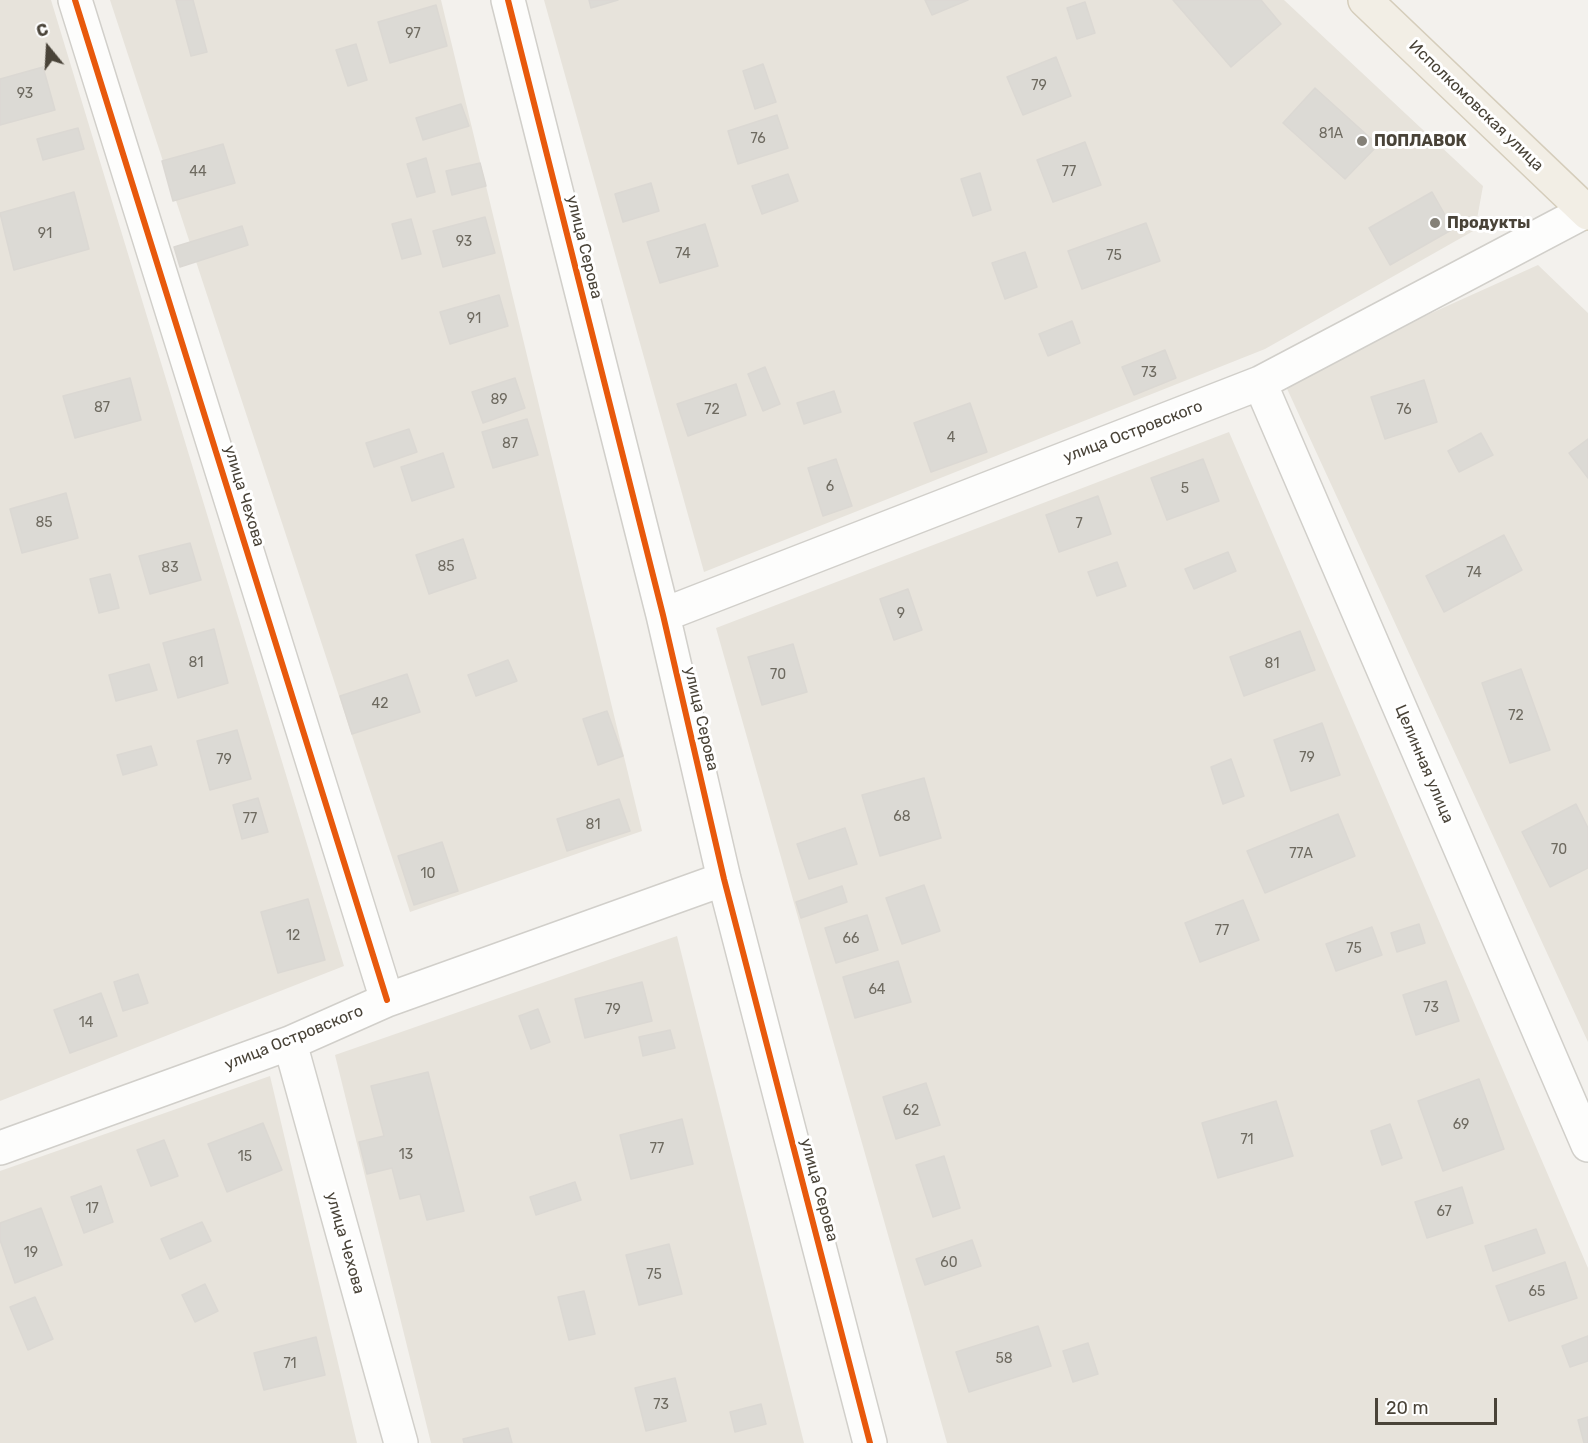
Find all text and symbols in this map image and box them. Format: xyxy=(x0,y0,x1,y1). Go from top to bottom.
north arrow xyxy=(18,18,78,78)
text: С xyxy=(34,20,51,41)
house number: 97 xyxy=(405,26,421,42)
street label: Исполкомовская улица xyxy=(1405,37,1547,175)
house number: 79 xyxy=(1031,78,1047,94)
house number: 93 xyxy=(17,86,33,102)
house number: 81А xyxy=(1319,126,1343,142)
house number: 76 xyxy=(750,131,766,147)
place label: ПОПЛАВОК xyxy=(1374,131,1467,151)
marker: ПОПЛАВОК xyxy=(1355,134,1369,148)
house number: 44 xyxy=(189,164,207,180)
house number: 77 xyxy=(1062,164,1076,180)
street label: улица Серова xyxy=(562,193,606,301)
place label: Продукты xyxy=(1447,213,1530,233)
marker: Продукты xyxy=(1428,216,1442,230)
house number: 91 xyxy=(38,226,52,242)
house number: 93 xyxy=(456,234,472,250)
house number: 74 xyxy=(675,246,691,262)
house number: 75 xyxy=(1106,248,1122,264)
house number: 91 xyxy=(467,311,481,327)
house number: 73 xyxy=(1141,365,1157,381)
house number: 89 xyxy=(490,392,508,408)
street label: улица Островского xyxy=(1061,397,1205,467)
house number: 87 xyxy=(94,400,110,416)
house number: 72 xyxy=(704,402,720,418)
house number: 76 xyxy=(1396,402,1412,418)
house number: 4 xyxy=(947,430,955,446)
house number: 87 xyxy=(502,436,518,452)
street label: улица Чехова xyxy=(219,443,269,549)
house number: 6 xyxy=(826,479,834,495)
house number: 5 xyxy=(1181,481,1189,497)
house number: 85 xyxy=(35,515,53,531)
house number: 7 xyxy=(1075,516,1083,532)
house number: 85 xyxy=(437,559,455,575)
house number: 83 xyxy=(161,560,179,576)
house number: 74 xyxy=(1466,565,1482,581)
house number: 9 xyxy=(897,606,905,622)
house number: 81 xyxy=(189,655,203,671)
house number: 81 xyxy=(1265,656,1279,672)
street label: улица Серова xyxy=(680,665,722,773)
house number: 70 xyxy=(770,667,786,683)
house number: 42 xyxy=(372,696,388,712)
street label: Целинная улица xyxy=(1390,702,1458,826)
house number: 72 xyxy=(1508,708,1524,724)
house number: 79 xyxy=(1299,750,1315,766)
house number: 79 xyxy=(216,752,232,768)
house number: 68 xyxy=(893,809,911,825)
house number: 77 xyxy=(243,811,257,827)
house number: 81 xyxy=(586,817,600,833)
house number: 70 xyxy=(1551,842,1567,858)
house number: 77А xyxy=(1289,846,1313,862)
house number: 10 xyxy=(421,866,435,882)
house number: 77 xyxy=(1215,923,1229,939)
house number: 12 xyxy=(286,928,300,944)
house number: 66 xyxy=(843,931,859,947)
house number: 75 xyxy=(1346,941,1362,957)
house number: 64 xyxy=(868,982,886,998)
house number: 73 xyxy=(1423,1000,1439,1016)
street label: улица Островского xyxy=(222,1001,366,1075)
house number: 79 xyxy=(605,1002,621,1018)
house number: 14 xyxy=(79,1015,93,1031)
house number: 62 xyxy=(903,1103,919,1119)
house number: 69 xyxy=(1453,1117,1469,1133)
house number: 71 xyxy=(1240,1132,1254,1148)
street label: улица Серова xyxy=(796,1136,842,1244)
house number: 77 xyxy=(650,1141,664,1157)
house number: 13 xyxy=(399,1147,413,1163)
house number: 15 xyxy=(238,1149,252,1165)
street label: улица Чехова xyxy=(321,1190,369,1296)
house number: 17 xyxy=(85,1201,99,1217)
house number: 67 xyxy=(1436,1204,1452,1220)
house number: 19 xyxy=(24,1245,38,1261)
house number: 60 xyxy=(940,1255,958,1271)
house number: 75 xyxy=(646,1267,662,1283)
house number: 65 xyxy=(1529,1284,1545,1300)
house number: 58 xyxy=(995,1351,1013,1367)
house number: 71 xyxy=(283,1356,297,1372)
scale bar xyxy=(1378,1386,1500,1424)
house number: 73 xyxy=(653,1397,669,1413)
text: 20 m xyxy=(1386,1397,1428,1419)

